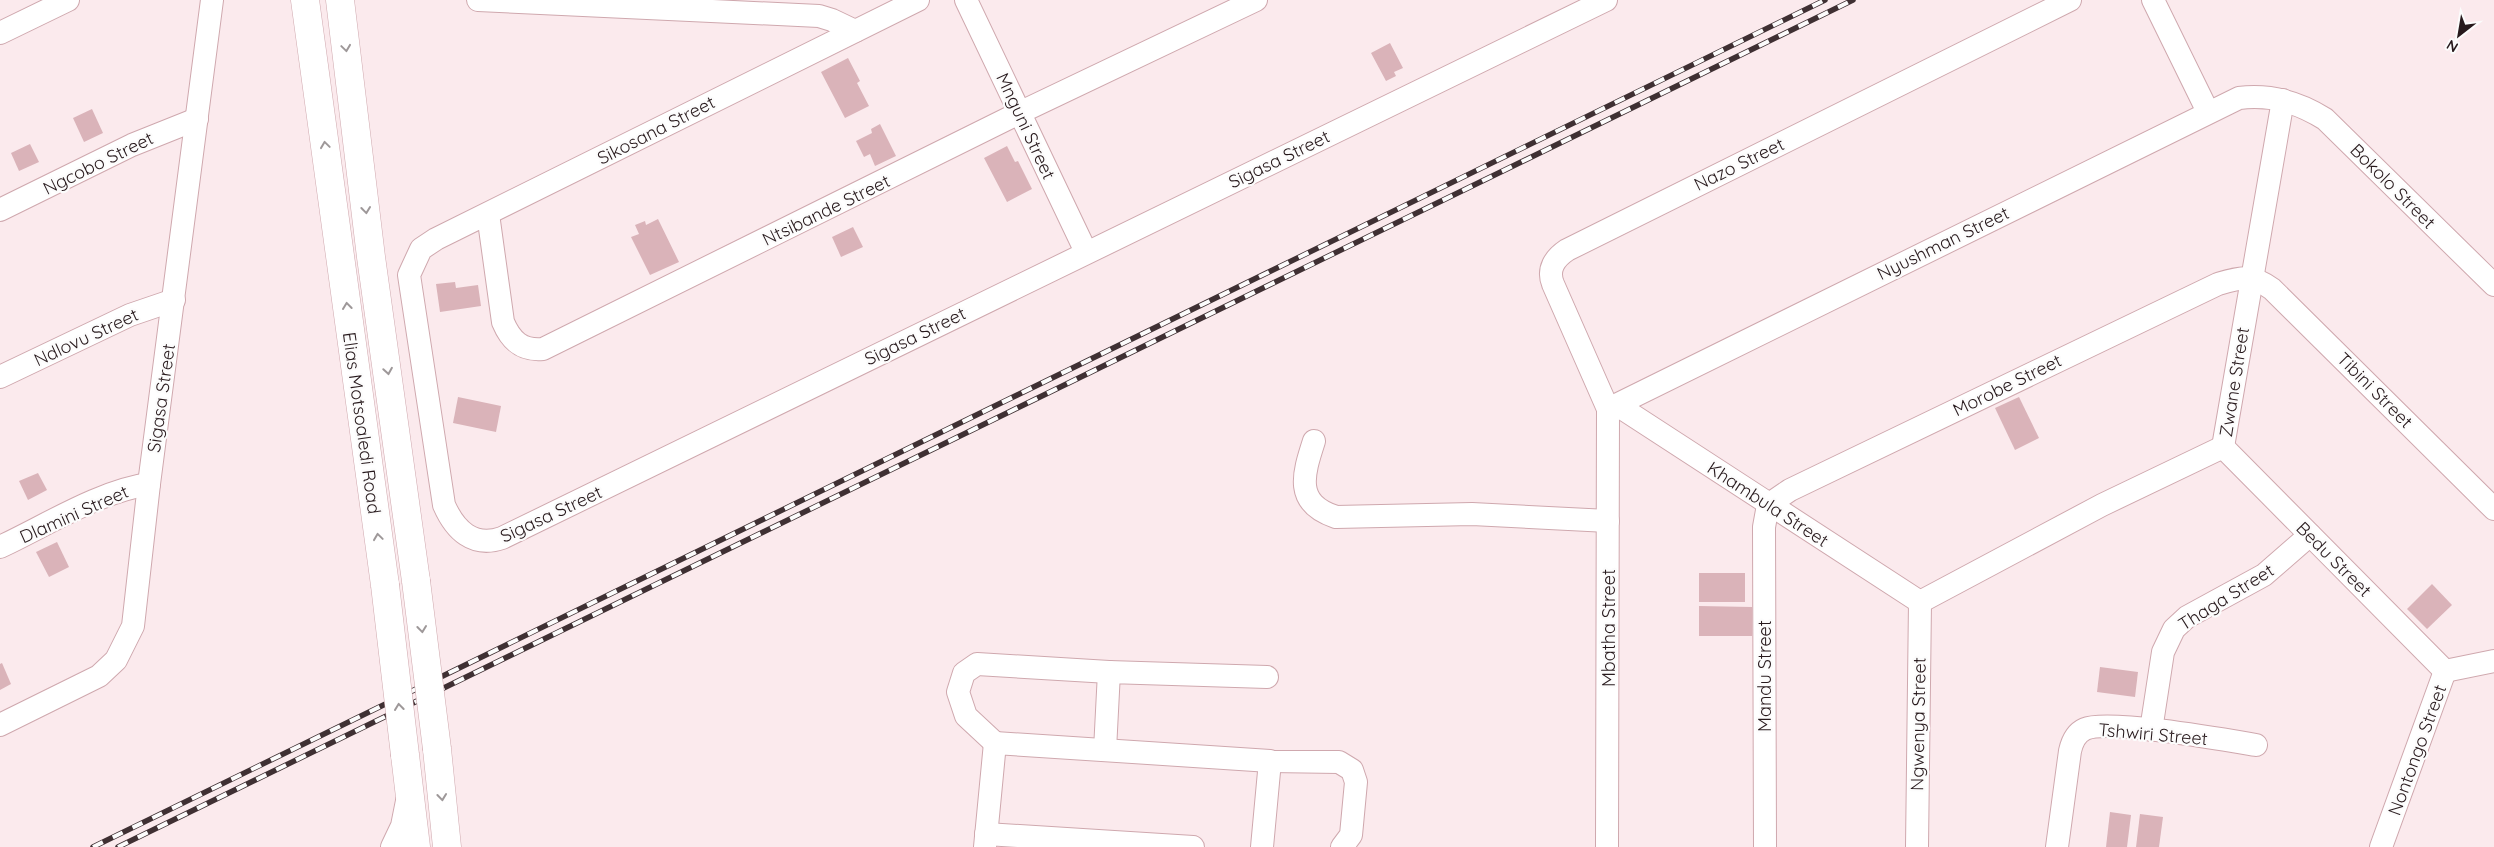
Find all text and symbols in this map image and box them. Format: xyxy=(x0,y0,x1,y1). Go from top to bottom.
north arrow xyxy=(2434,10,2484,60)
text: N xyxy=(2443,36,2461,57)
one-way arrow xyxy=(340,45,351,53)
street label: Mnguni Street xyxy=(991,69,1061,183)
street label: Sikosana Street xyxy=(593,90,719,170)
street label: Sigasa Street xyxy=(1225,125,1333,193)
street label: Ngcobo Street xyxy=(39,126,157,200)
street label: Nazo Street xyxy=(1690,132,1788,196)
street label: Bokolo Street xyxy=(2345,138,2441,234)
one-way arrow xyxy=(320,141,331,149)
street label: Ntsibande Street xyxy=(758,169,894,251)
street label: Nyushman Street xyxy=(1873,201,2013,285)
one-way arrow xyxy=(360,206,371,214)
one-way arrow xyxy=(342,302,353,310)
street label: Sigasa Street xyxy=(861,302,969,370)
street label: Ndlovu Street xyxy=(30,303,142,371)
street label: Zwane Street xyxy=(2214,325,2254,439)
street label: Elias Motsoaledi Road xyxy=(338,331,386,515)
street label: Sigasa Street xyxy=(142,342,180,454)
street label: Tibini Street xyxy=(2332,347,2418,433)
street label: Morobe Street xyxy=(1949,349,2065,421)
one-way arrow xyxy=(382,366,392,375)
street label: Khambula Street xyxy=(1703,456,1833,552)
street label: Dlamini Street xyxy=(16,480,132,548)
street label: Sigasa Street xyxy=(496,480,606,548)
street label: Bedu Street xyxy=(2291,516,2377,602)
one-way arrow xyxy=(373,532,384,540)
street label: Thaga Street xyxy=(2174,559,2278,635)
street label: Mbatha Street xyxy=(1597,569,1620,687)
street label: Mandu Street xyxy=(1753,620,1776,732)
one-way arrow xyxy=(416,626,427,634)
street label: Ngwenya Street xyxy=(1905,657,1931,791)
street label: Nontongo Street xyxy=(2383,681,2451,819)
one-way arrow xyxy=(395,703,405,711)
street label: Tshwiri Street xyxy=(2097,718,2209,750)
one-way arrow xyxy=(436,794,447,802)

